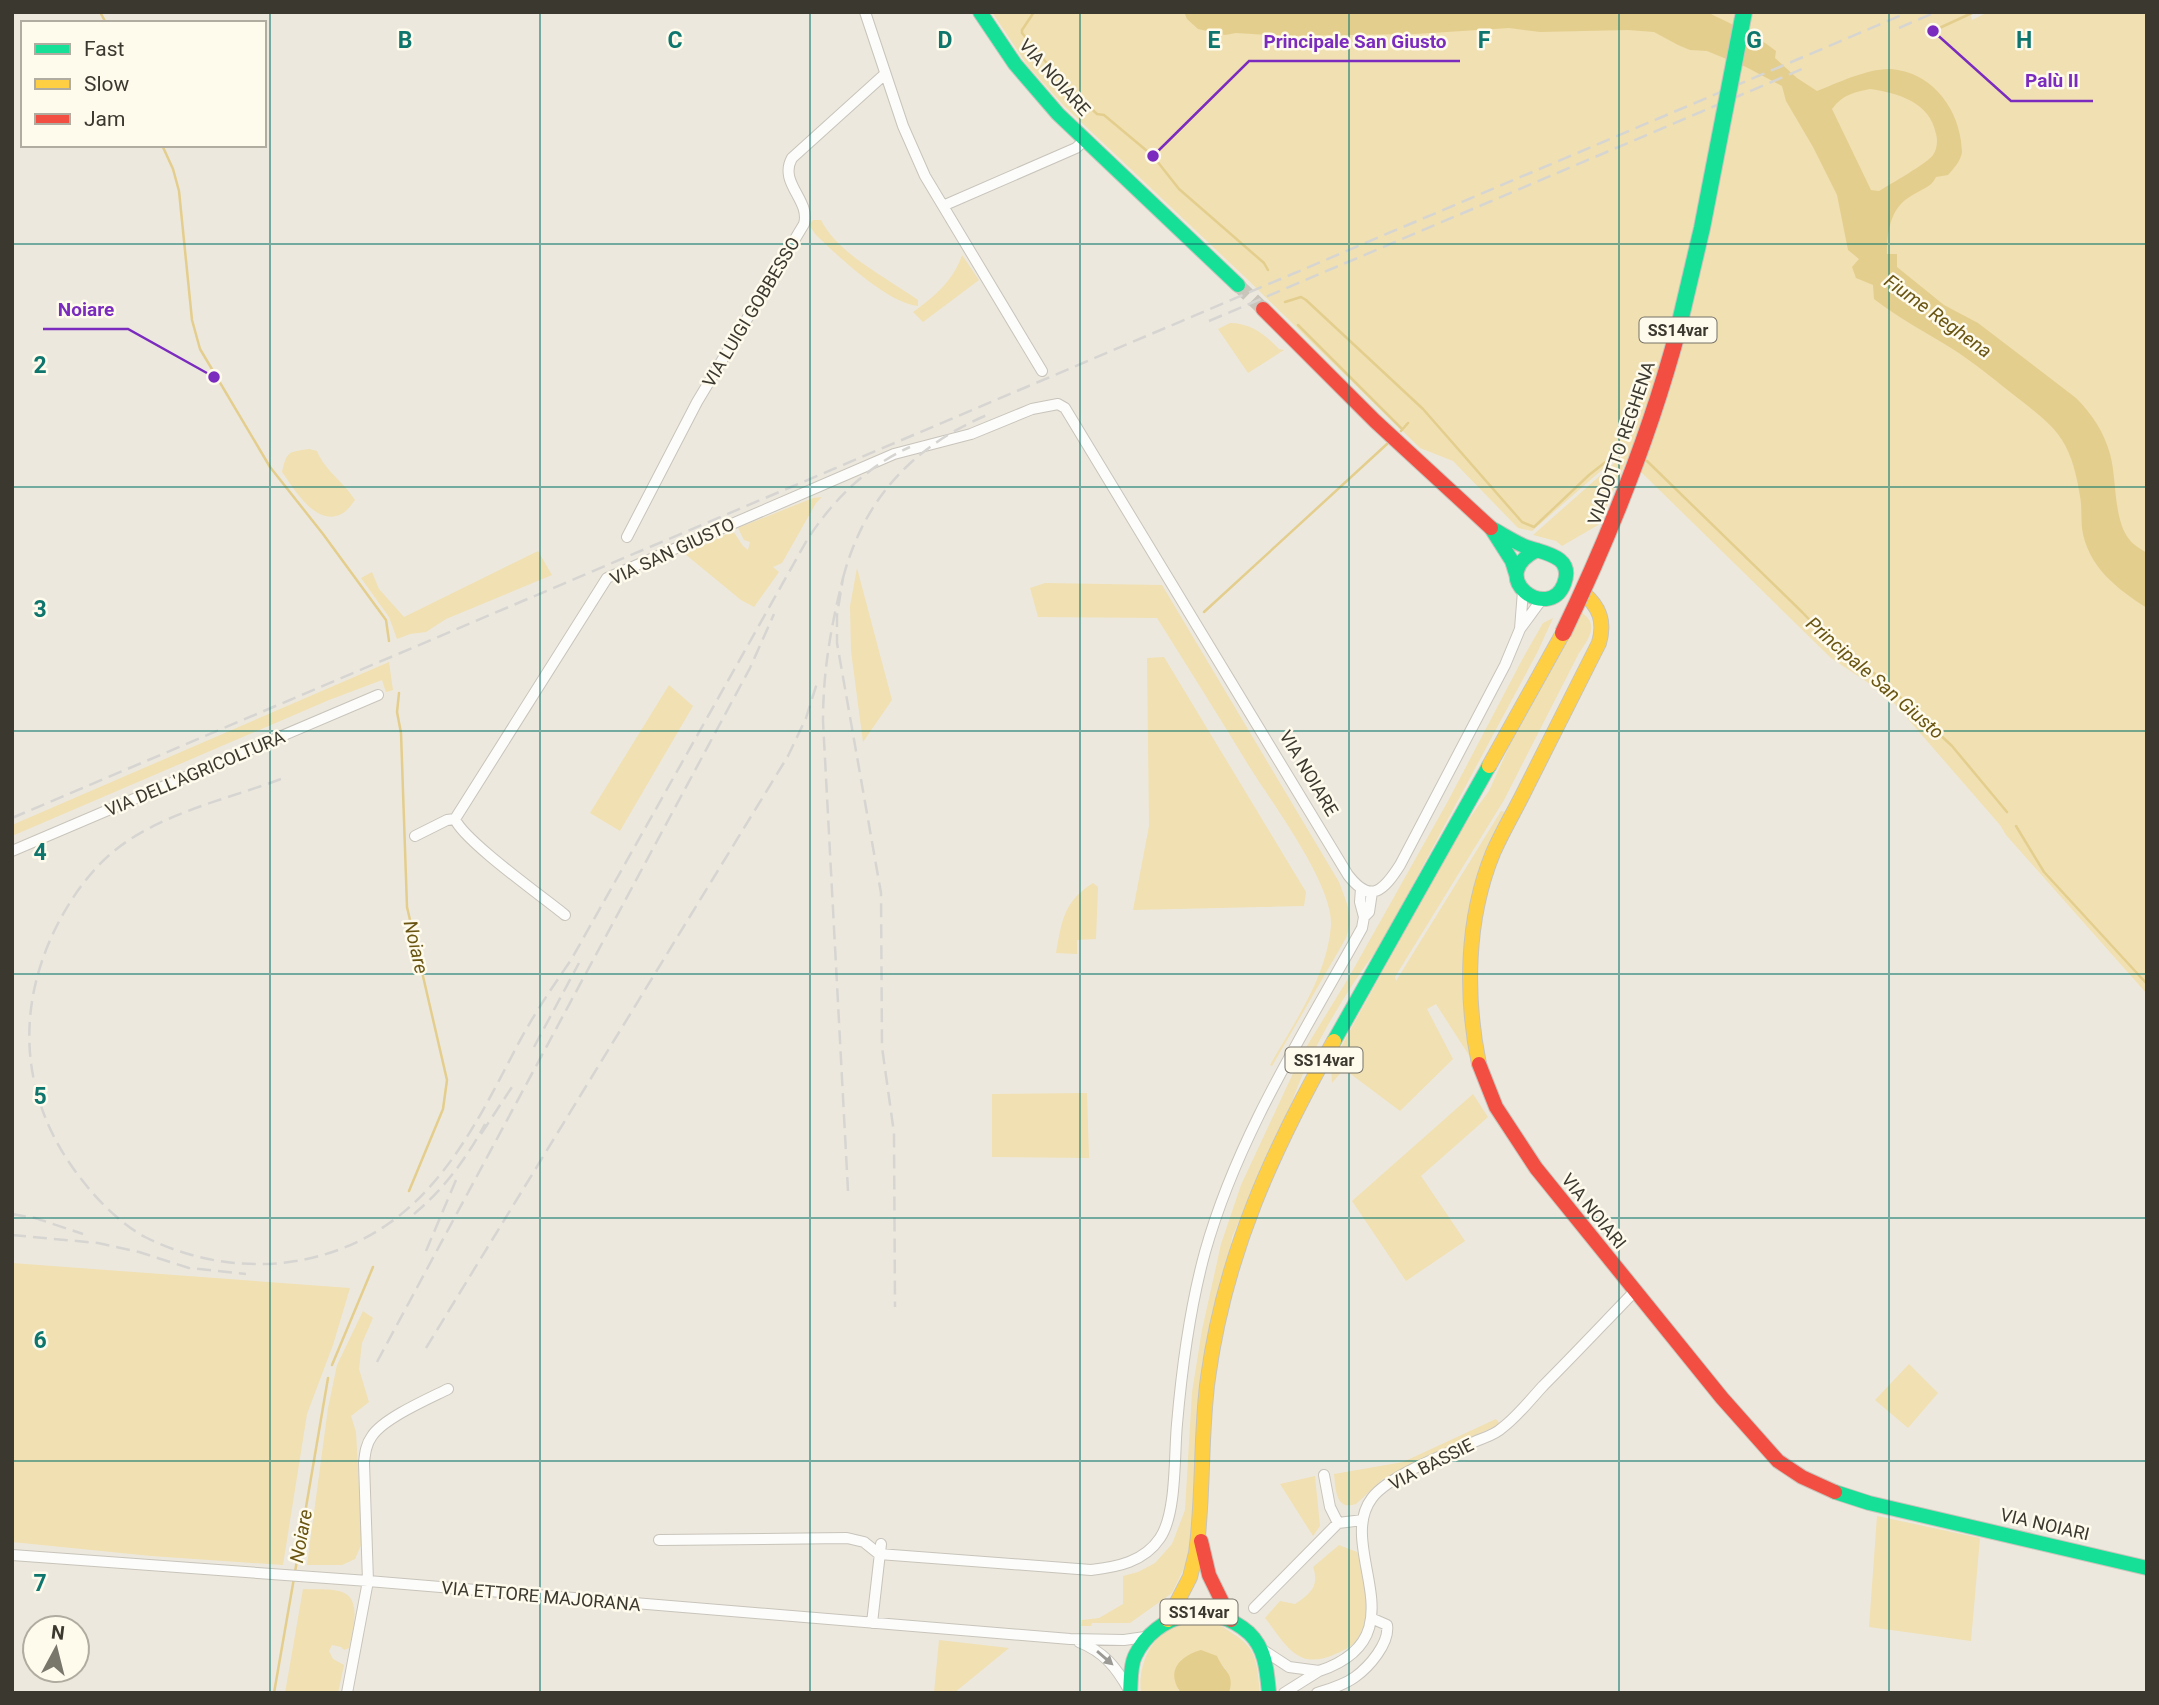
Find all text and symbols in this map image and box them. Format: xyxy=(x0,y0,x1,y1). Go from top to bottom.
legend xyxy=(21,21,266,147)
callout: Principale San Giusto xyxy=(1249,21,1460,61)
text: B xyxy=(398,27,412,54)
text: C xyxy=(667,27,683,54)
text: D xyxy=(938,27,952,54)
text: E xyxy=(1208,27,1221,54)
text: F xyxy=(1478,27,1491,54)
text: G xyxy=(1746,27,1762,54)
text: H xyxy=(2016,27,2032,54)
text: Principale San Giusto xyxy=(1263,30,1447,53)
street label: VIA NOIARE xyxy=(1015,34,1095,120)
text: Fast xyxy=(84,37,125,61)
callout: Palù II xyxy=(2011,61,2093,101)
text: Palù II xyxy=(2025,69,2079,92)
text: Slow xyxy=(84,72,130,96)
text: Jam xyxy=(84,107,125,131)
street label: VIA LUIGI GOBBESSO xyxy=(698,233,804,391)
water label: Fiume Reghena xyxy=(1880,269,1996,363)
callout: Noiare xyxy=(43,289,128,329)
text: Noiare xyxy=(58,298,114,321)
road number: SS14var xyxy=(1640,318,1716,342)
text: 2 xyxy=(33,352,47,379)
street label: VIADOTTO REGHENA xyxy=(1583,358,1659,528)
street label: VIA SAN GIUSTO xyxy=(606,513,738,589)
text: 3 xyxy=(33,596,47,623)
water label: Principale San Giusto xyxy=(1801,612,1949,744)
street label: VIA DELL'AGRICOLTURA xyxy=(102,726,288,820)
street label: VIA NOIARE xyxy=(1275,726,1343,820)
text: 4 xyxy=(33,839,47,866)
water label: Noiare xyxy=(399,918,433,976)
road number: SS14var xyxy=(1286,1048,1362,1072)
text: 5 xyxy=(33,1083,47,1110)
street label: VIA NOIARI xyxy=(1557,1169,1631,1253)
text: 6 xyxy=(33,1327,47,1354)
street label: VIA BASSIE xyxy=(1385,1434,1477,1494)
street label: VIA NOIARI xyxy=(1998,1504,2092,1544)
water label: Noiare xyxy=(285,1507,317,1565)
text: 7 xyxy=(33,1570,47,1597)
street label: VIA ETTORE MAJORANA xyxy=(440,1577,642,1615)
road number: SS14var xyxy=(1160,1600,1238,1624)
north arrow xyxy=(21,1614,91,1684)
text: N xyxy=(50,1620,66,1645)
one-way arrow xyxy=(1096,1650,1114,1666)

